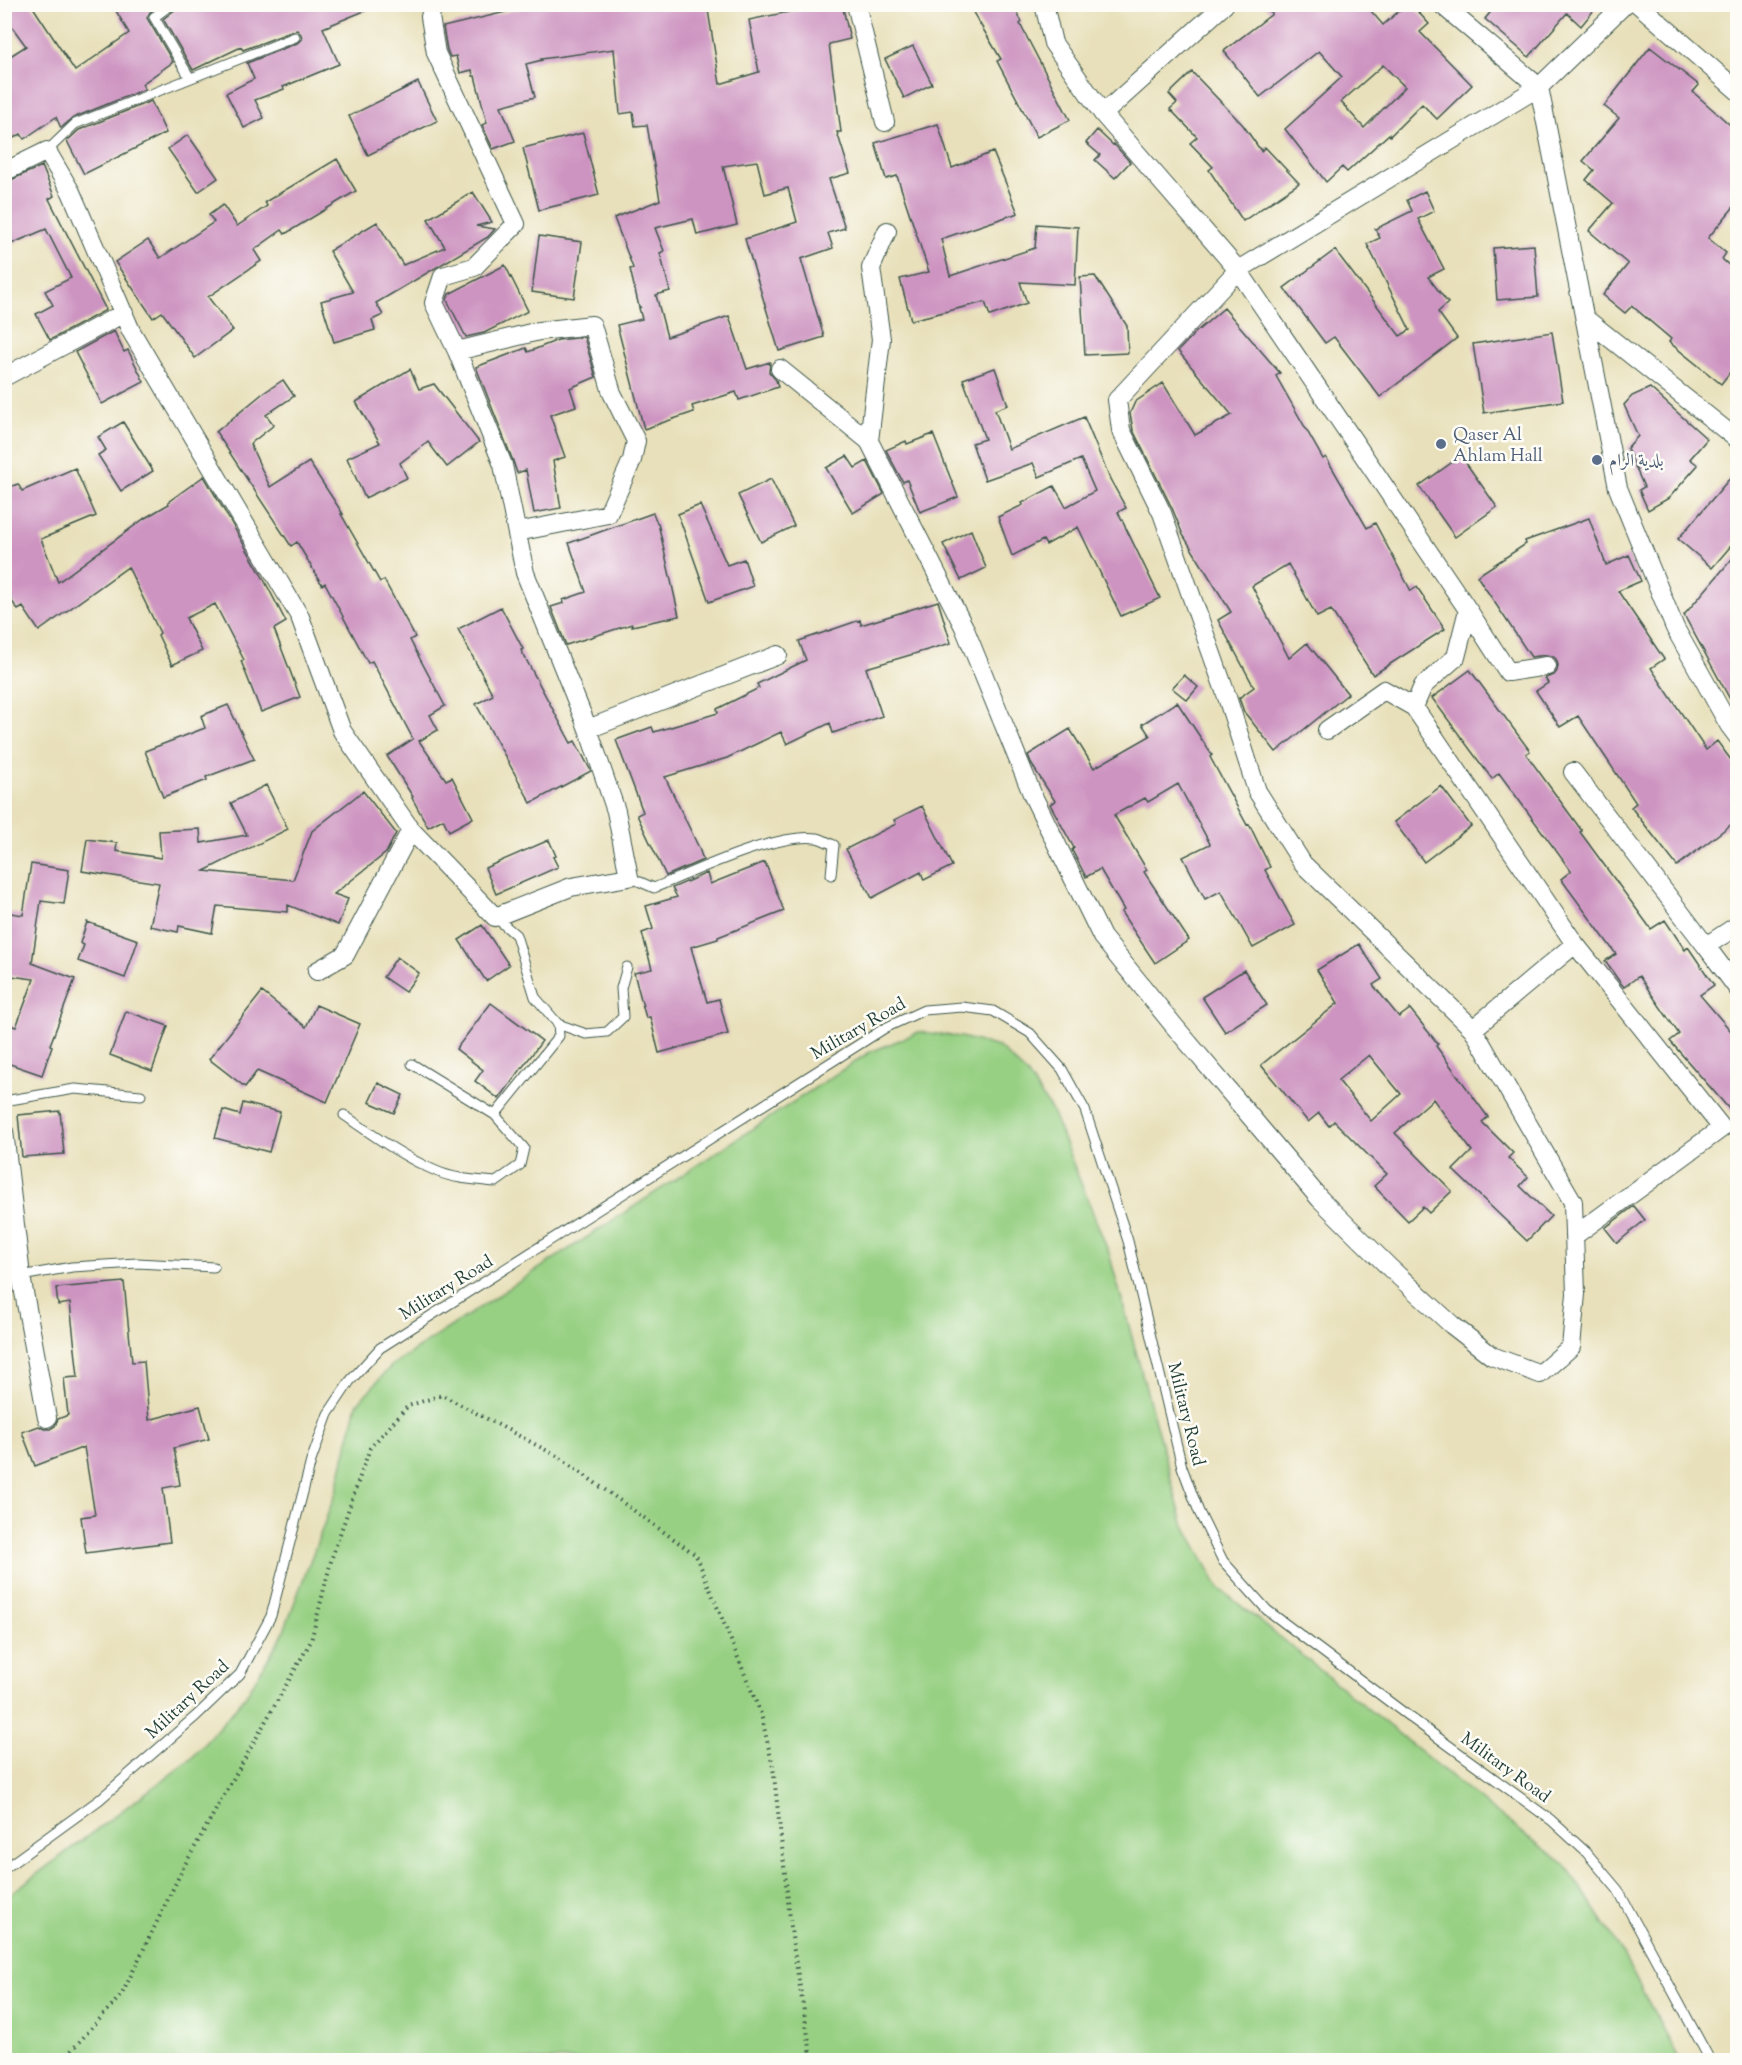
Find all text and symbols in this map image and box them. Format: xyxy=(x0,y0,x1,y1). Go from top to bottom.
place label: Qaser Al Ahlam Hall xyxy=(1453,423,1543,470)
marker: Qaser Al Ahlam Hall xyxy=(1434,437,1448,451)
place label: بلدية الرام xyxy=(1609,449,1664,476)
marker: بلدية الرام xyxy=(1590,453,1604,467)
street label: Military Road xyxy=(807,992,911,1067)
street label: Military Road xyxy=(395,1250,499,1328)
street label: Military Road xyxy=(1160,1360,1210,1469)
street label: Military Road xyxy=(141,1655,236,1746)
street label: Military Road xyxy=(1454,1727,1555,1810)

